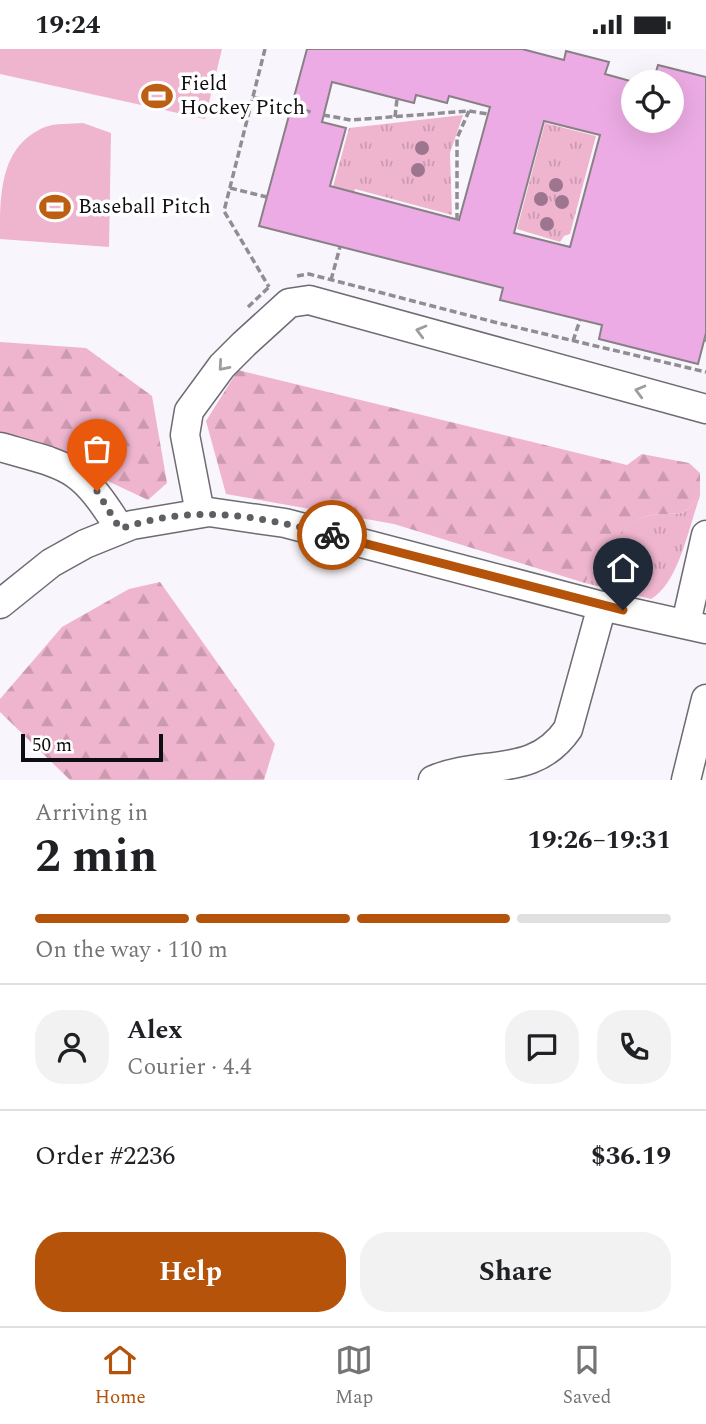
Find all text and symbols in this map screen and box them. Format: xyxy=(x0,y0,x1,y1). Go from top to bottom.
text: 19:24 xyxy=(35,5,100,45)
place label: Field Hockey Pitch xyxy=(180,68,305,124)
map controls xyxy=(621,70,684,133)
button: locate xyxy=(621,70,684,133)
sports icon: Field Hockey Pitch xyxy=(140,79,174,113)
sports icon: Baseball Pitch xyxy=(38,190,72,224)
place label: Baseball Pitch xyxy=(78,191,211,223)
one-way arrow xyxy=(415,324,427,339)
one-way arrow xyxy=(219,358,231,371)
one-way arrow xyxy=(634,384,646,399)
pin xyxy=(67,419,127,491)
icon: bag xyxy=(78,430,116,468)
courier xyxy=(297,500,367,570)
icon: bike xyxy=(313,516,351,554)
pin xyxy=(593,538,653,610)
icon: home xyxy=(604,549,642,587)
scale bar xyxy=(21,731,163,763)
text: 50 m xyxy=(32,731,72,760)
text: Arriving in xyxy=(35,796,148,831)
text: 19:26–19:31 xyxy=(527,820,671,860)
text: 2 min xyxy=(35,822,157,892)
text: On the way · 110 m xyxy=(35,933,228,968)
button: person xyxy=(35,1010,109,1084)
text: Alex xyxy=(127,1010,182,1050)
button: chat xyxy=(505,1010,579,1084)
button: phone xyxy=(597,1010,671,1084)
text: Courier · 4.4 xyxy=(127,1050,252,1085)
text: Order #2236 xyxy=(35,1136,175,1176)
text: $36.19 xyxy=(591,1136,671,1176)
button: Help xyxy=(35,1232,346,1312)
button: Share xyxy=(360,1232,671,1312)
tab: Home xyxy=(95,1341,146,1412)
tab: Map xyxy=(335,1341,373,1412)
tab: Saved xyxy=(563,1341,611,1412)

